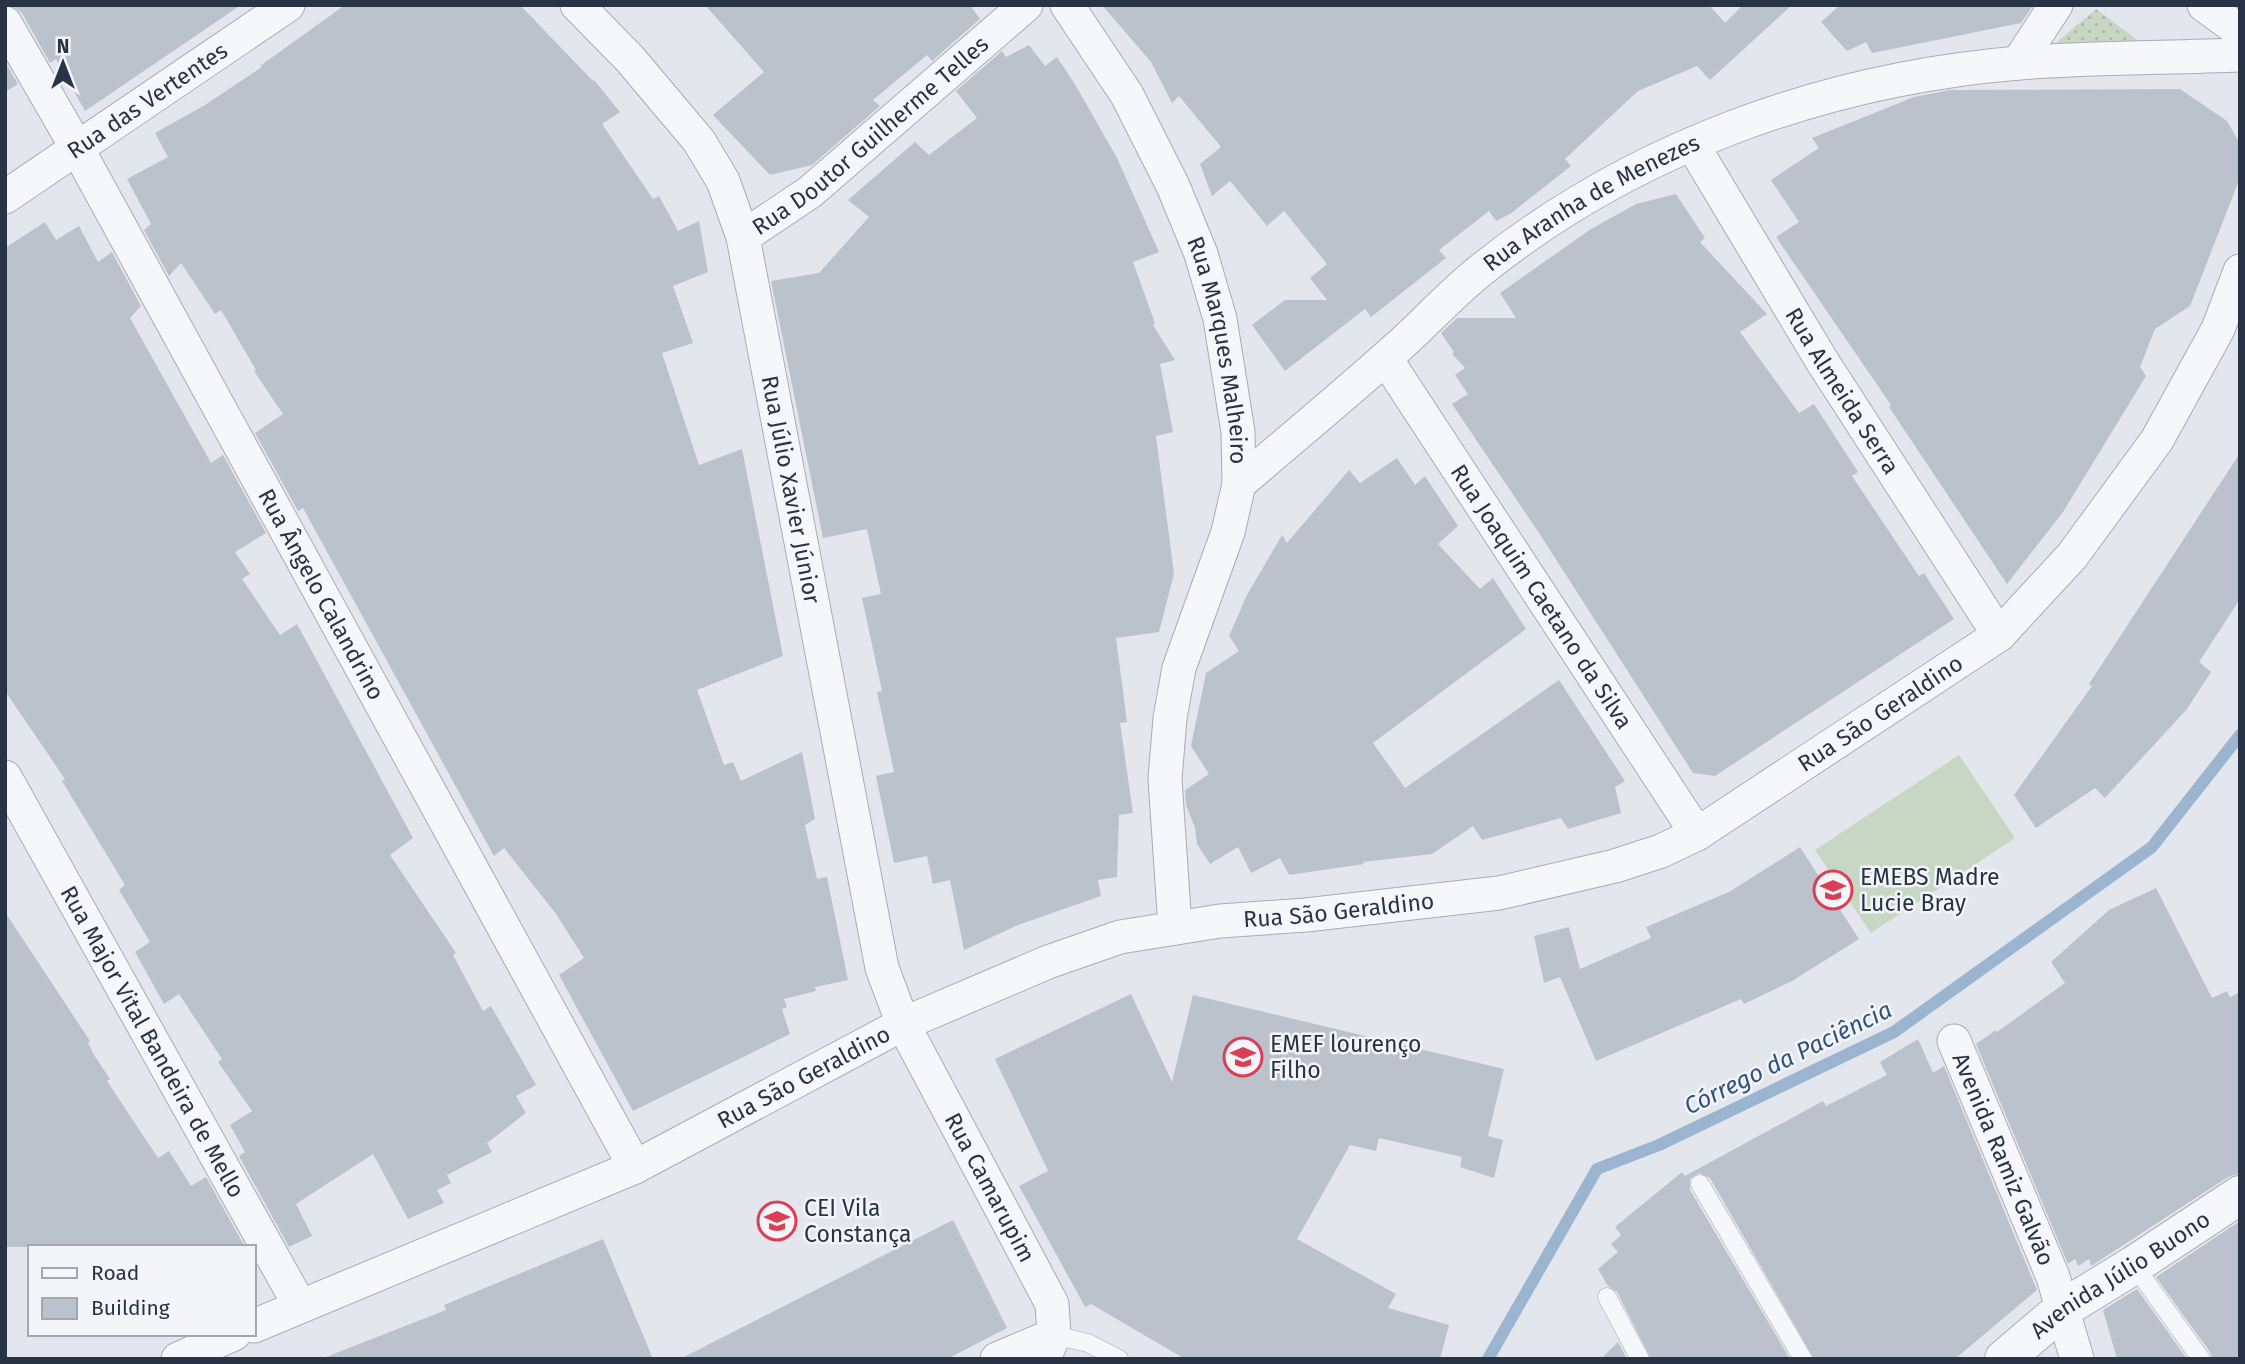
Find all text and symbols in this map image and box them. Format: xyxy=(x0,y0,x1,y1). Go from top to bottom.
north arrow xyxy=(28,28,98,98)
street label: Rua Doutor Guilherme Telles xyxy=(747,30,994,241)
text: N xyxy=(57,35,69,58)
street label: Rua das Vertentes xyxy=(62,36,233,165)
street label: Rua Aranha de Menezes xyxy=(1477,128,1704,277)
street label: Rua Marques Malheiro xyxy=(1181,232,1253,465)
street label: Rua Almeida Serra xyxy=(1779,303,1905,479)
street label: Rua Júlio Xavier Júnior xyxy=(756,373,826,606)
street label: Rua Joaquim Caetano da Silva xyxy=(1445,459,1638,734)
street label: Rua Ângelo Calandrino xyxy=(252,484,390,705)
street label: Rua São Geraldino xyxy=(1792,649,1968,778)
place label: EMEBS Madre Lucie Bray xyxy=(1860,863,2000,917)
school or university icon: EMEBS Madre Lucie Bray xyxy=(1812,869,1854,911)
street label: Rua Major Vital Bandeira de Mello xyxy=(54,881,251,1203)
street label: Rua São Geraldino xyxy=(1242,886,1436,933)
water label: Córrego da Paciência xyxy=(1680,996,1896,1120)
street label: Rua São Geraldino xyxy=(712,1020,895,1135)
place label: EMEF lourenço Filho xyxy=(1270,1030,1422,1084)
school or university icon: EMEF lourenço Filho xyxy=(1222,1036,1264,1078)
street label: Avenida Ramiz Galvão xyxy=(1946,1048,2061,1270)
street label: Rua Camarupim xyxy=(939,1108,1041,1267)
place label: CEI Vila Constança xyxy=(804,1194,911,1248)
school or university icon: CEI Vila Constança xyxy=(756,1200,798,1242)
street label: Avenida Júlio Buono xyxy=(2025,1205,2215,1345)
legend xyxy=(28,1245,256,1336)
text: Road xyxy=(91,1260,139,1286)
text: Building xyxy=(91,1295,170,1321)

